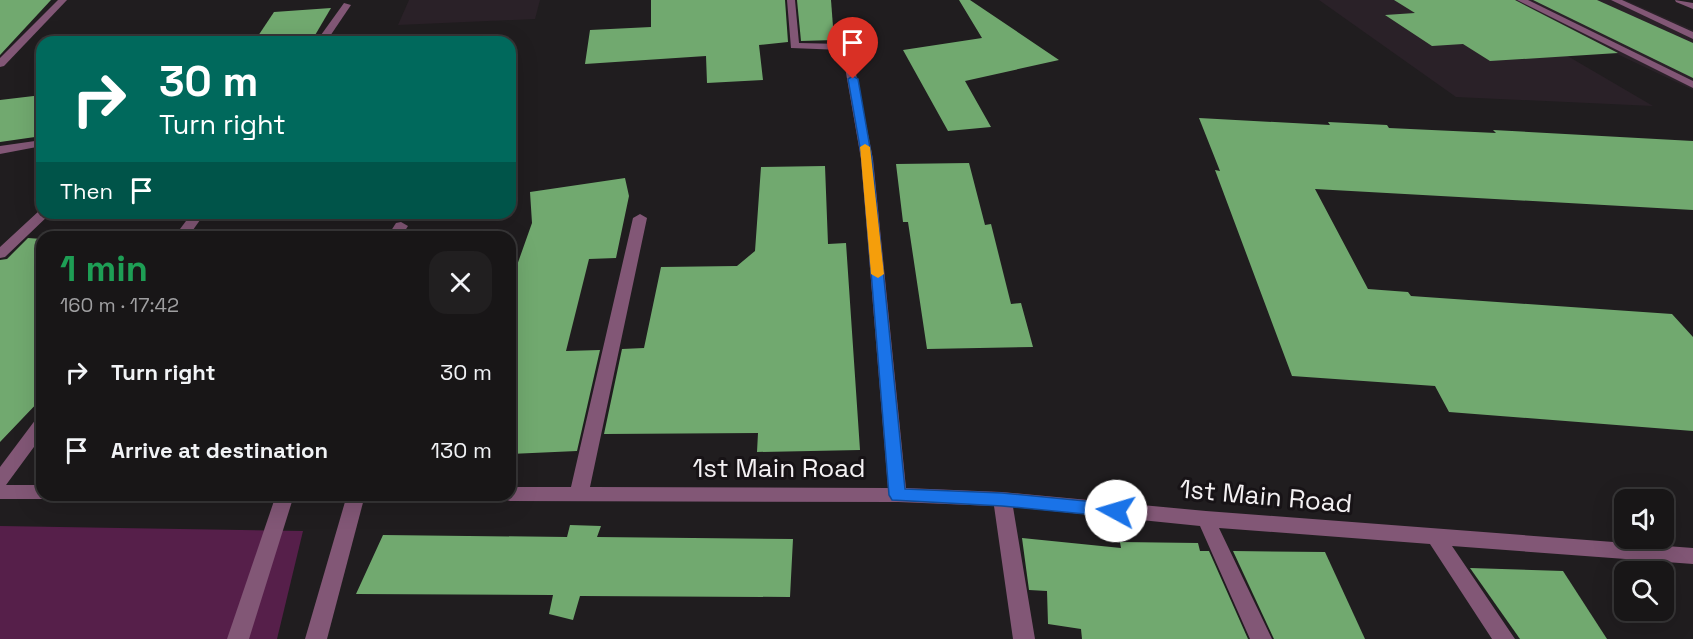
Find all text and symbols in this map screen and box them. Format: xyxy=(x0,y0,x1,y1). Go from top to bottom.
pin xyxy=(827,17,878,79)
icon: arrive xyxy=(836,26,869,59)
text: 30 m xyxy=(159,55,258,108)
icon: right xyxy=(60,60,138,138)
text: Turn right xyxy=(159,107,286,142)
icon: arrive xyxy=(125,174,158,207)
text: Then xyxy=(60,177,113,205)
text: 1 min xyxy=(60,246,148,292)
button: close xyxy=(429,251,492,314)
text: 160 m · 17:42 xyxy=(60,292,179,318)
icon: right xyxy=(60,356,93,389)
text: Turn right xyxy=(111,358,216,386)
text: 30 m xyxy=(440,358,492,386)
icon: arrive xyxy=(60,434,93,467)
text: Arrive at destination xyxy=(111,436,328,464)
text: 130 m xyxy=(431,436,492,464)
street label: 1st Main Road xyxy=(692,451,866,485)
street label: 1st Main Road xyxy=(1178,472,1354,520)
position arrow xyxy=(1084,479,1148,543)
map controls xyxy=(1614,489,1674,621)
button: sound xyxy=(1614,489,1674,549)
button: search xyxy=(1614,561,1674,621)

